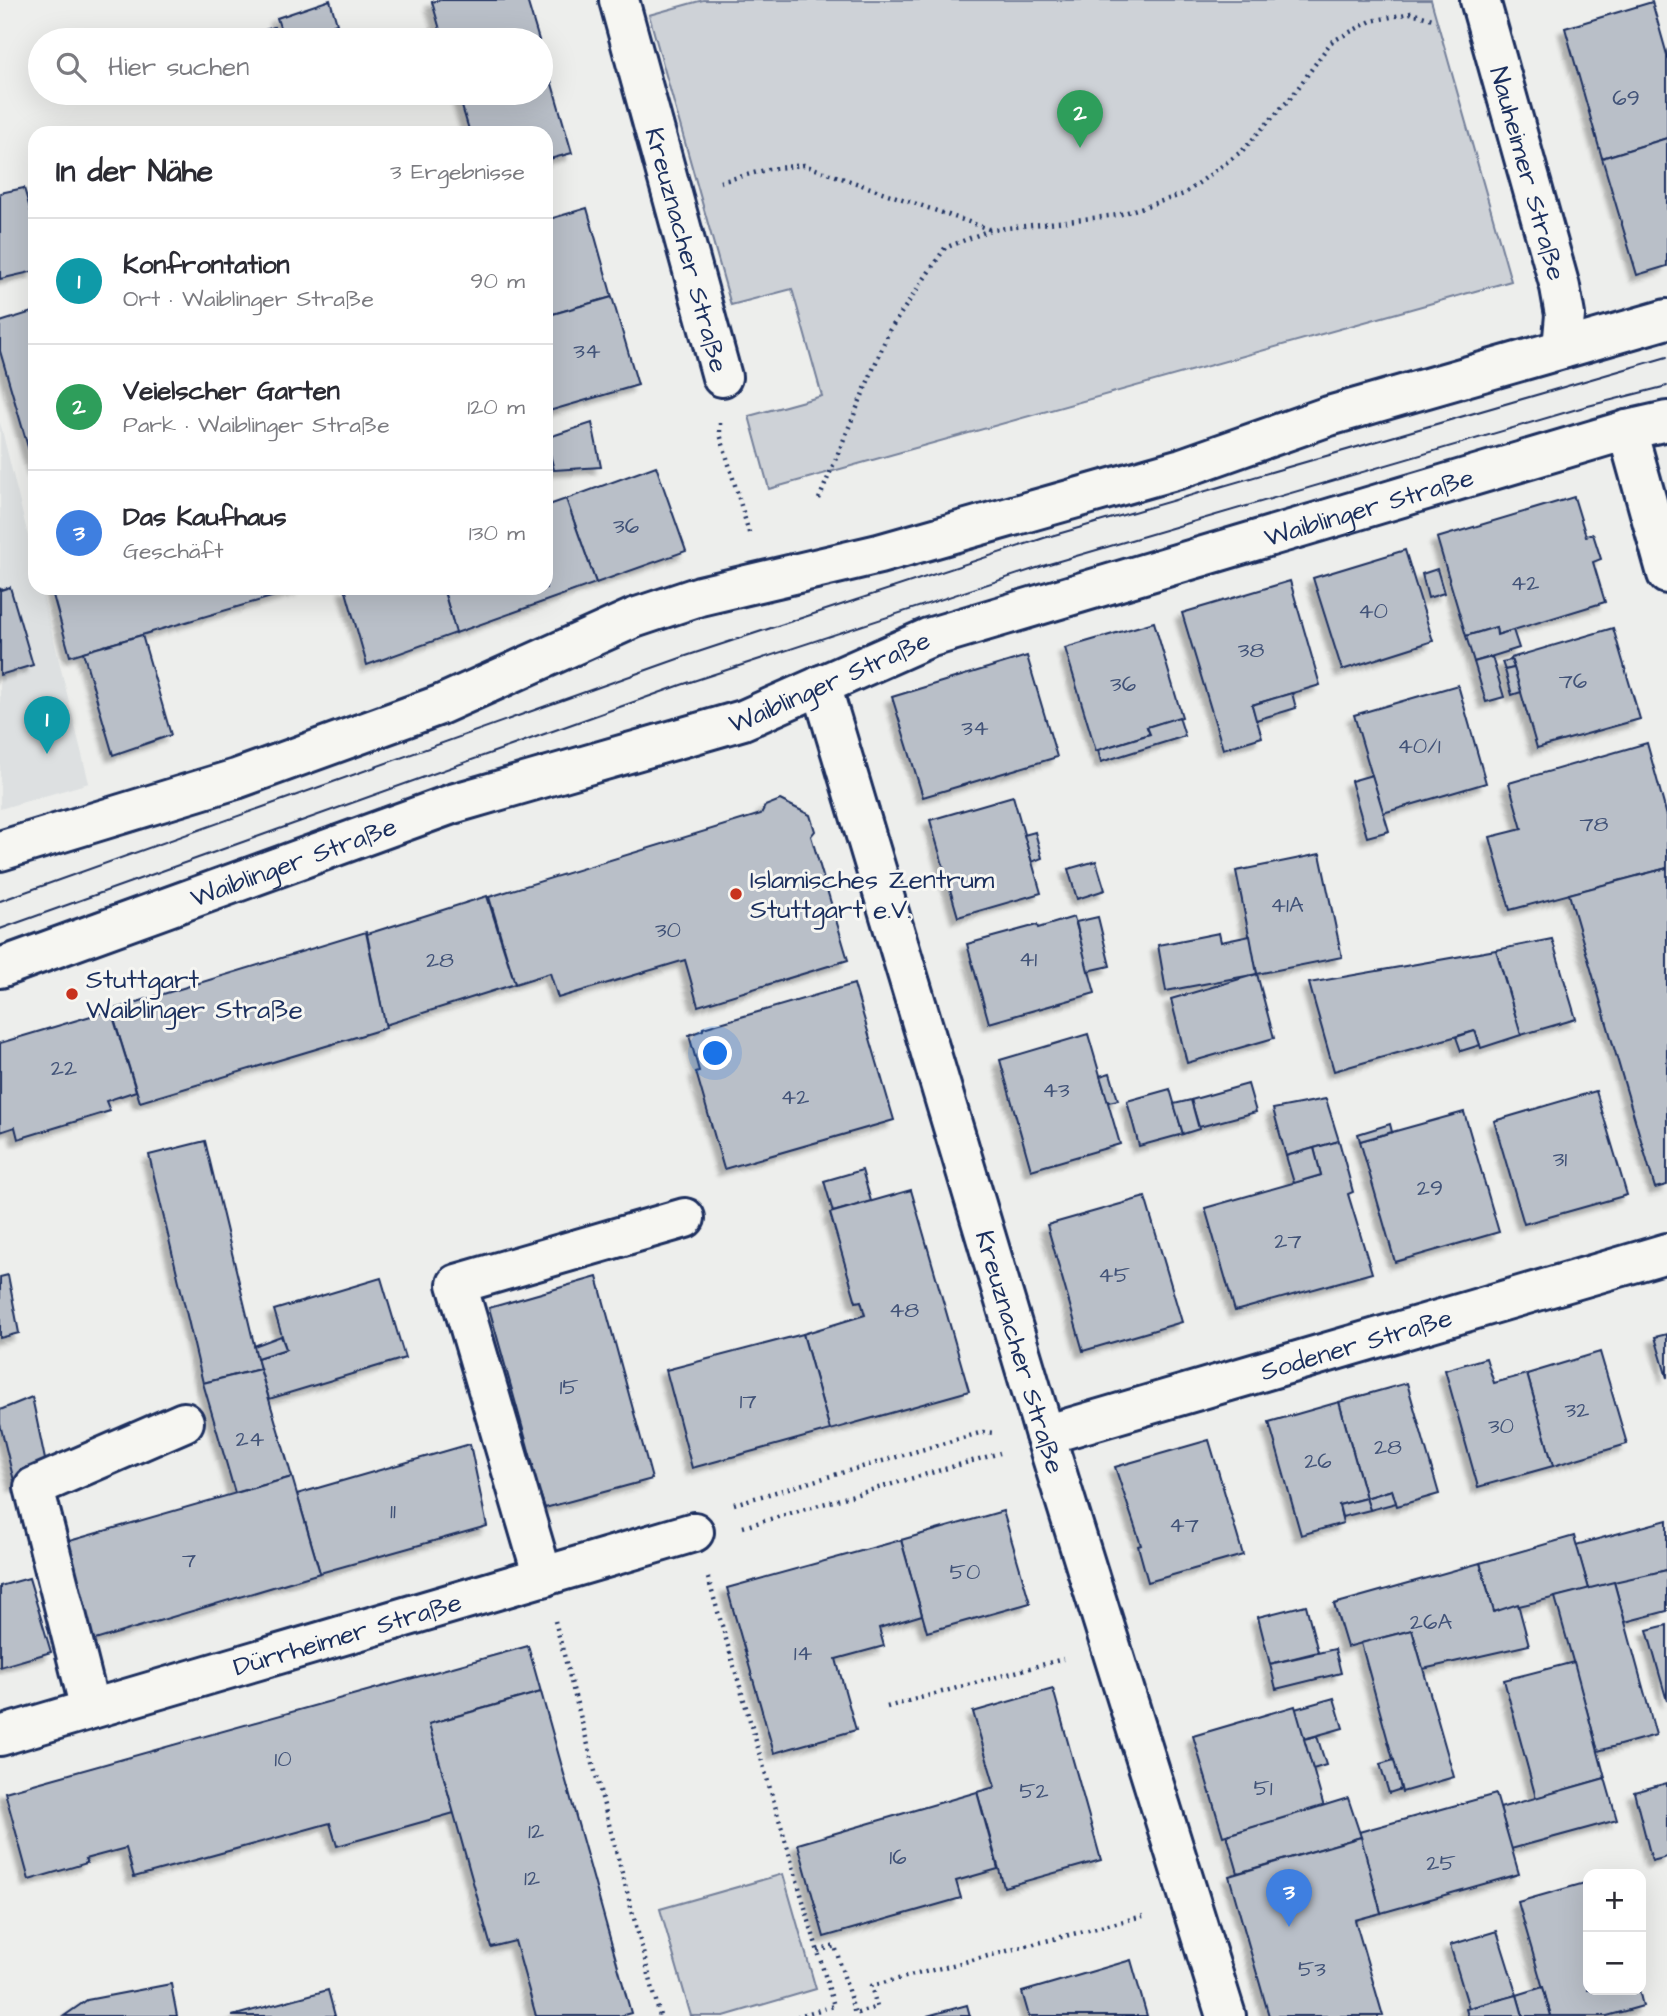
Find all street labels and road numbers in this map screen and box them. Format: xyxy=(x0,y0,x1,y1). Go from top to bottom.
street label: Nauheimer Straße xyxy=(1480,63,1574,285)
street label: Kreuznacher Straße xyxy=(636,124,737,376)
street label: Waiblinger Straße xyxy=(1260,460,1478,556)
street label: Waiblinger Straße xyxy=(725,622,936,742)
street label: Waiblinger Straße xyxy=(186,809,402,916)
street label: Kreuznacher Straße xyxy=(966,1226,1073,1478)
street label: Sodener Straße xyxy=(1256,1300,1456,1390)
street label: Dürrheimer Straße xyxy=(229,1584,466,1685)

